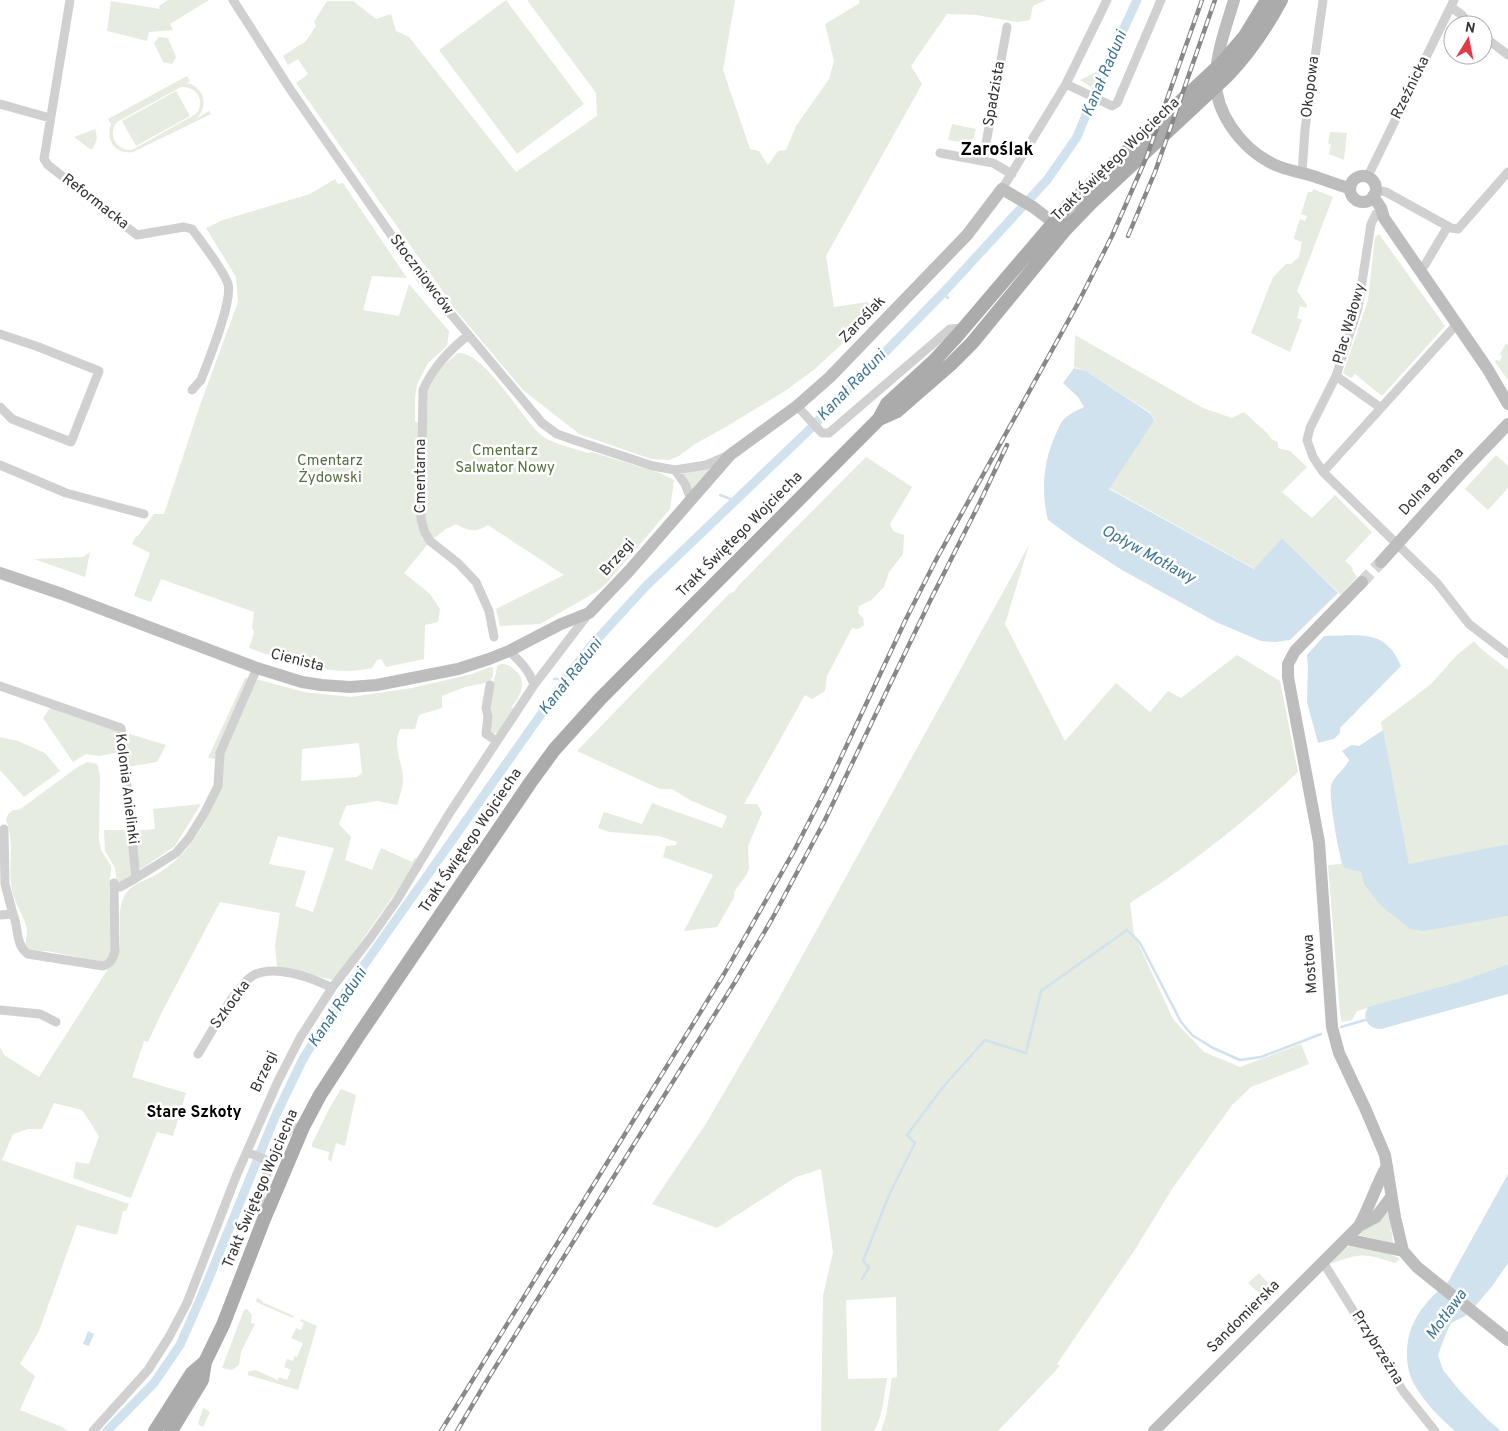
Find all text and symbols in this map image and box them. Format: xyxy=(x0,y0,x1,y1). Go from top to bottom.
north arrow xyxy=(1443,15,1493,65)
text: N xyxy=(1464,19,1476,38)
water label: Kanał Raduni xyxy=(1078,27,1132,120)
street label: Rzeźnicka xyxy=(1388,53,1434,123)
street label: Okopowa xyxy=(1298,55,1324,119)
street label: Spadzista xyxy=(980,60,1010,128)
street label: Trakt Świętego Wojciecha xyxy=(1047,92,1184,226)
district label: Zaroślak xyxy=(960,139,1034,162)
street label: Reformacka xyxy=(58,170,132,234)
street label: Stoczniowców xyxy=(385,231,458,319)
street label: Plac Wałowy xyxy=(1329,281,1371,367)
street label: Zaroślak xyxy=(836,292,890,348)
water label: Kanał Raduni xyxy=(813,345,892,426)
street label: Cmentarna xyxy=(412,439,431,513)
park label: Cmentarz Salwator Nowy xyxy=(455,442,555,478)
street label: Dolna Brama xyxy=(1396,444,1468,520)
park label: Cmentarz Żydowski xyxy=(297,452,363,488)
street label: Trakt Świętego Wojciecha xyxy=(672,467,807,602)
water label: Opływ Motławy xyxy=(1098,521,1200,590)
street label: Brzegi xyxy=(596,535,640,581)
water label: Kanał Raduni xyxy=(535,634,608,719)
street label: Cienista xyxy=(268,645,326,677)
street label: Kolonia Anielinki xyxy=(110,732,142,846)
street label: Trakt Świętego Wojciecha xyxy=(414,764,527,917)
street label: Mostowa xyxy=(1299,934,1323,994)
water label: Kanał Raduni xyxy=(304,964,372,1051)
street label: Szkocka xyxy=(207,977,255,1033)
street label: Brzegi xyxy=(247,1048,283,1096)
district label: Stare Szkoty xyxy=(146,1103,242,1123)
street label: Trakt Świętego Wojciecha xyxy=(217,1106,303,1271)
street label: Sandomierska xyxy=(1204,1277,1284,1357)
water label: Motława xyxy=(1422,1285,1472,1344)
street label: Przybrzeżna xyxy=(1347,1307,1407,1389)

